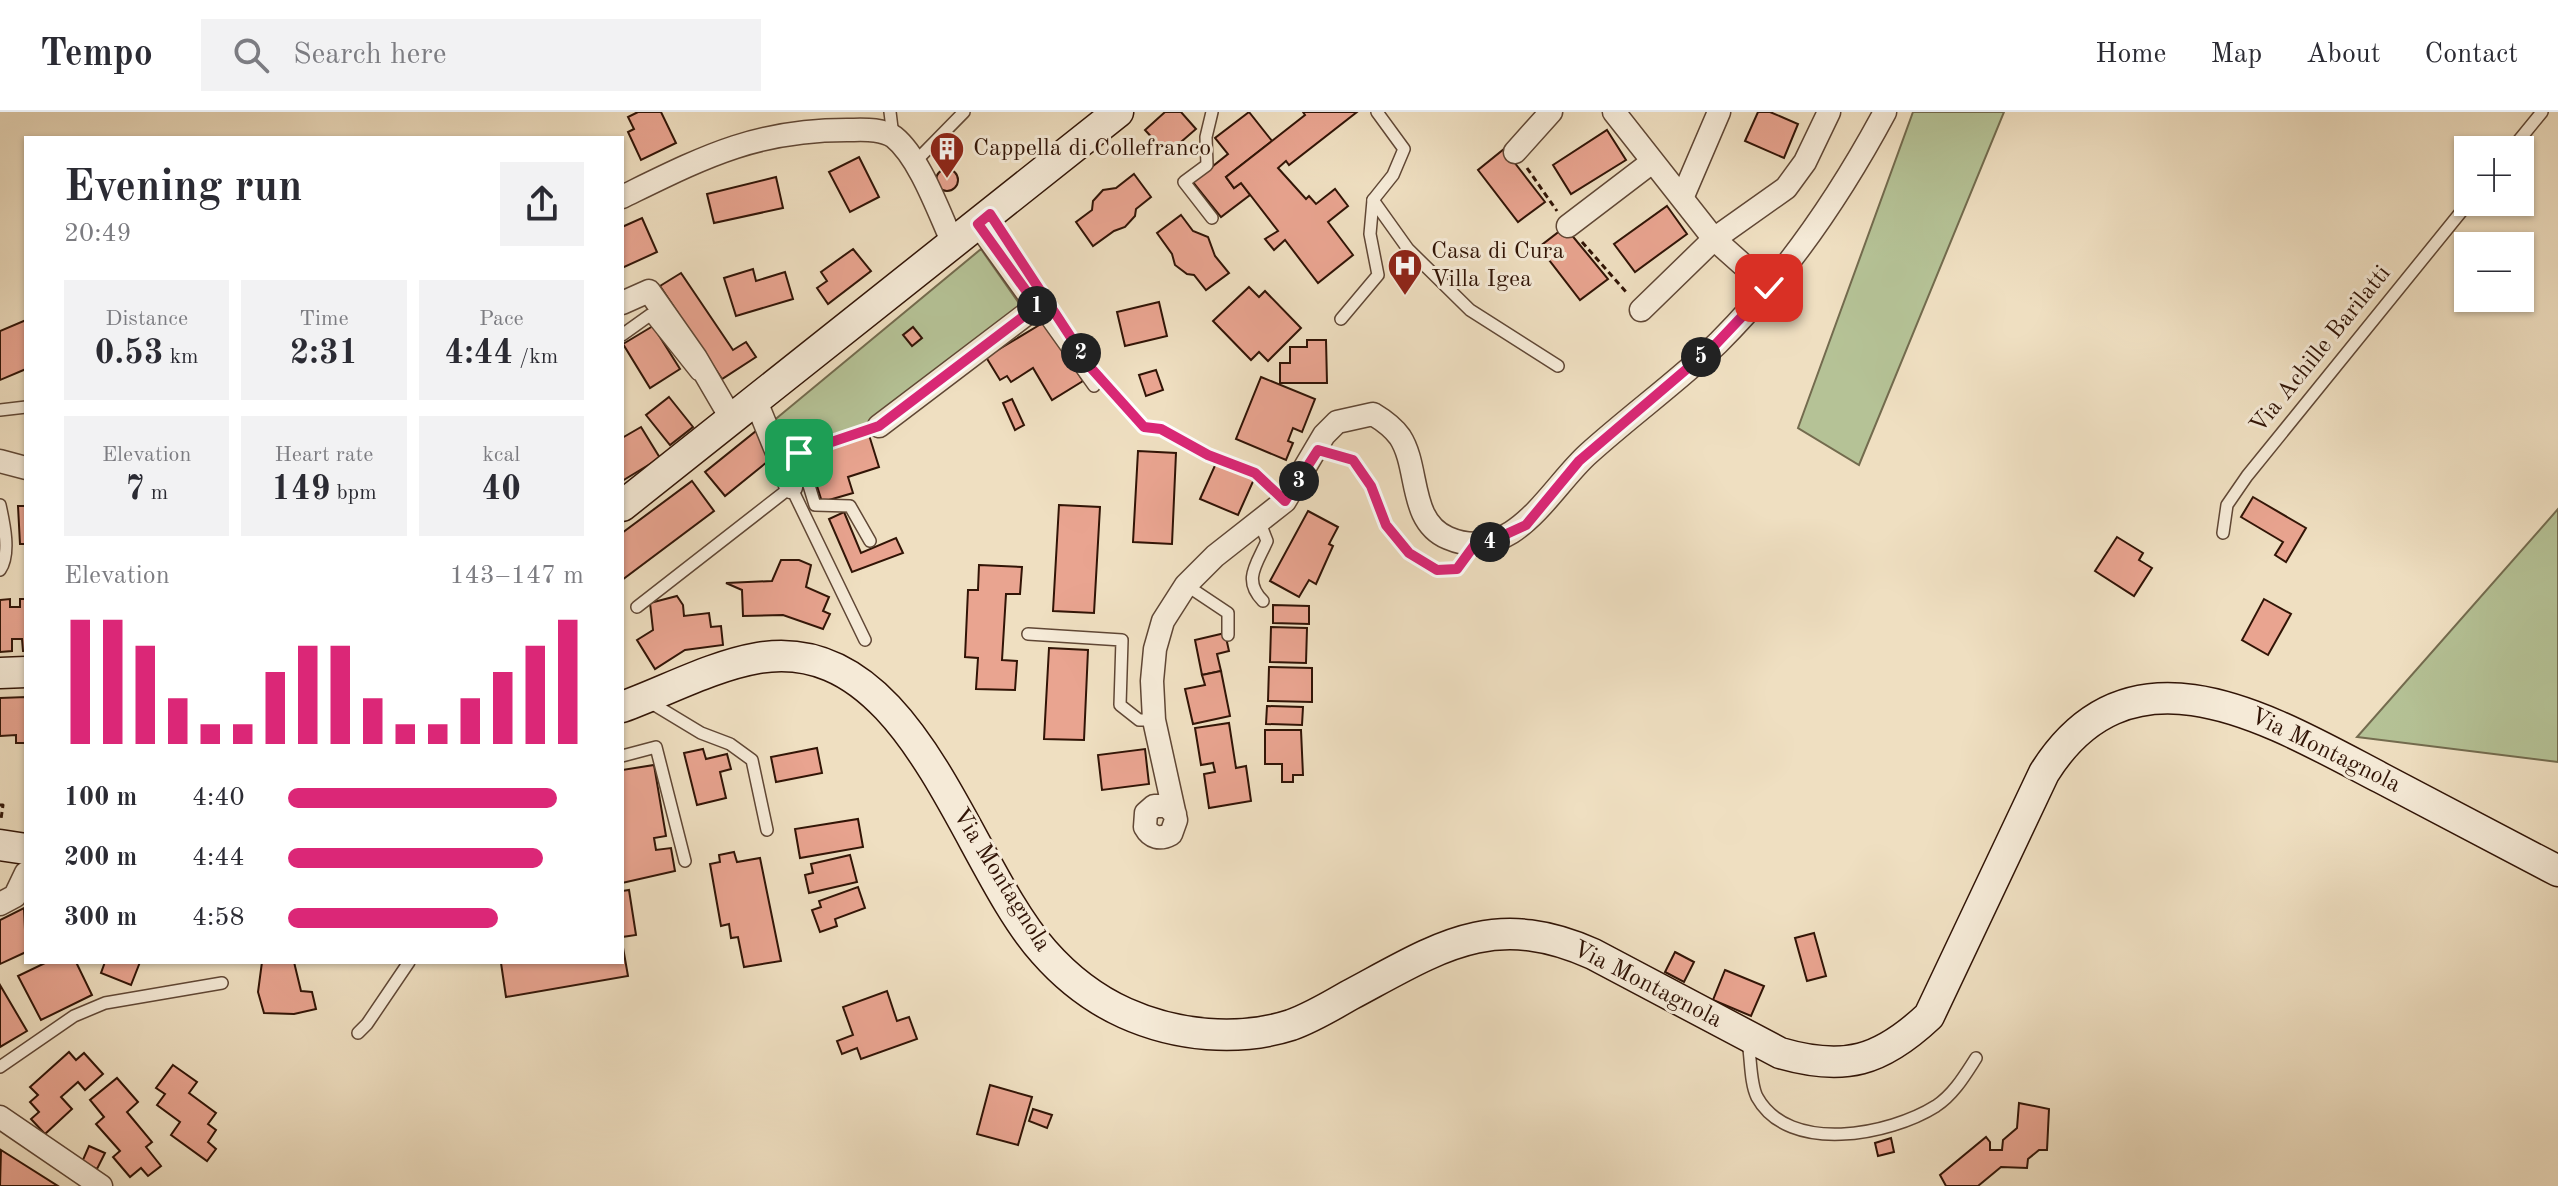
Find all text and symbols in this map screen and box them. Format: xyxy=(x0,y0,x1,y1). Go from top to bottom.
search box xyxy=(201,19,761,91)
icon: search xyxy=(229,33,273,77)
text: Tempo xyxy=(40,36,153,74)
text: Search here xyxy=(293,40,446,70)
text: Home xyxy=(2095,41,2166,69)
text: Map xyxy=(2210,41,2262,69)
text: About xyxy=(2306,41,2381,69)
text: Contact xyxy=(2425,41,2518,69)
building icon: Cappella di Collefranco xyxy=(928,130,966,180)
map controls xyxy=(2454,136,2534,312)
button: + xyxy=(2454,136,2534,216)
place label: Cappella di Collefranco xyxy=(973,137,1211,161)
button: share xyxy=(500,162,584,246)
text: Evening run xyxy=(64,166,302,210)
text: 20:49 xyxy=(64,221,132,247)
button: − xyxy=(2454,232,2534,312)
place label: Casa di Cura Villa Igea xyxy=(1431,240,1564,292)
hospital icon: Casa di Cura Villa Igea xyxy=(1386,247,1424,297)
pin xyxy=(1735,254,1803,322)
street label: Via Achille Barilatti xyxy=(2246,262,2396,438)
icon: check xyxy=(1747,266,1791,310)
pin: 1 xyxy=(1017,286,1057,326)
text: 1 xyxy=(1031,295,1043,317)
text: Distance xyxy=(105,308,188,330)
text: Time xyxy=(299,308,349,330)
text: Pace xyxy=(479,308,524,330)
pin: 2 xyxy=(1061,333,1101,373)
text: 0.53 xyxy=(95,337,163,371)
text: 2:31 xyxy=(290,337,358,371)
text: 4:44 xyxy=(444,337,513,371)
pin: 5 xyxy=(1681,337,1721,377)
text: 2 xyxy=(1075,342,1087,364)
text: km xyxy=(163,346,199,368)
text: /km xyxy=(513,346,558,368)
text: 5 xyxy=(1695,346,1707,368)
pin xyxy=(765,419,833,487)
icon: arrive xyxy=(777,431,821,475)
text: Elevation xyxy=(102,444,191,466)
text: Heart rate xyxy=(275,444,373,466)
text: kcal xyxy=(482,444,520,466)
pin: 3 xyxy=(1279,461,1319,501)
text: 3 xyxy=(1293,470,1305,492)
text: 7 xyxy=(125,473,145,507)
text: 149 xyxy=(271,473,330,507)
text: 40 xyxy=(482,473,521,507)
text: m xyxy=(145,482,168,504)
text: bpm xyxy=(330,482,377,504)
pin: 4 xyxy=(1470,522,1510,562)
text: 4 xyxy=(1484,531,1496,553)
text: Elevation xyxy=(64,563,170,589)
text: 143–147 m xyxy=(449,563,584,589)
street label: Via Montagnola xyxy=(2246,704,2404,798)
text: 100 m xyxy=(64,785,137,811)
text: 4:40 xyxy=(192,785,245,811)
street label: Via Montagnola xyxy=(947,804,1055,956)
text: 200 m xyxy=(64,845,137,871)
text: 4:44 xyxy=(192,845,245,871)
text: 300 m xyxy=(64,905,137,931)
text: 4:58 xyxy=(192,905,245,931)
street label: Via Montagnola xyxy=(1569,937,1726,1033)

